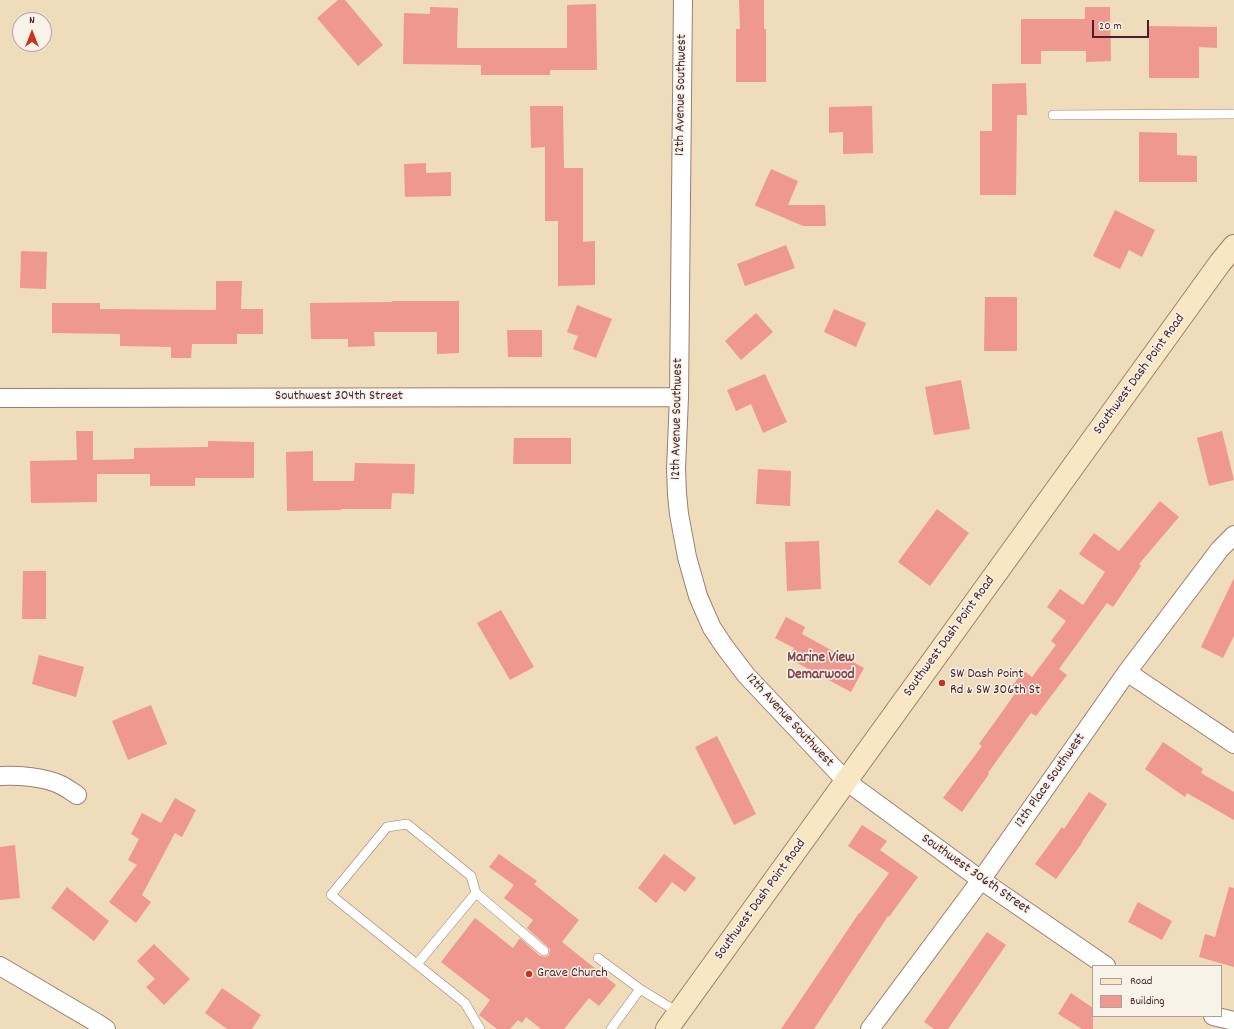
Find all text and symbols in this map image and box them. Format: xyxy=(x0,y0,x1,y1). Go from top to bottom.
north arrow xyxy=(12,12,52,52)
scale bar xyxy=(1094,12,1151,38)
text: N xyxy=(29,13,35,29)
text: 20 m xyxy=(1099,18,1122,35)
street label: 12th Avenue Southwest xyxy=(673,34,691,156)
street label: Southwest Dash Point Road xyxy=(1091,311,1189,439)
street label: 12th Avenue Southwest xyxy=(669,358,687,480)
street label: Southwest 304th Street xyxy=(275,389,403,405)
street label: Southwest Dash Point Road xyxy=(901,573,999,701)
district label: Marine View Demarwood xyxy=(787,650,855,685)
place label: SW Dash Point Rd & SW 306th St xyxy=(950,667,1040,700)
street label: 12th Avenue Southwest xyxy=(741,671,837,771)
marker: SW Dash Point Rd & SW 306th St xyxy=(937,678,947,688)
street label: 12th Place Southwest xyxy=(1012,731,1090,831)
street label: Southwest 306th Street xyxy=(917,831,1033,919)
street label: Southwest Dash Point Road xyxy=(712,836,810,964)
legend xyxy=(1092,965,1222,1017)
place label: Grave Church xyxy=(537,966,608,982)
marker: Grave Church xyxy=(524,969,534,979)
text: Road xyxy=(1130,973,1152,990)
text: Building xyxy=(1130,993,1165,1010)

